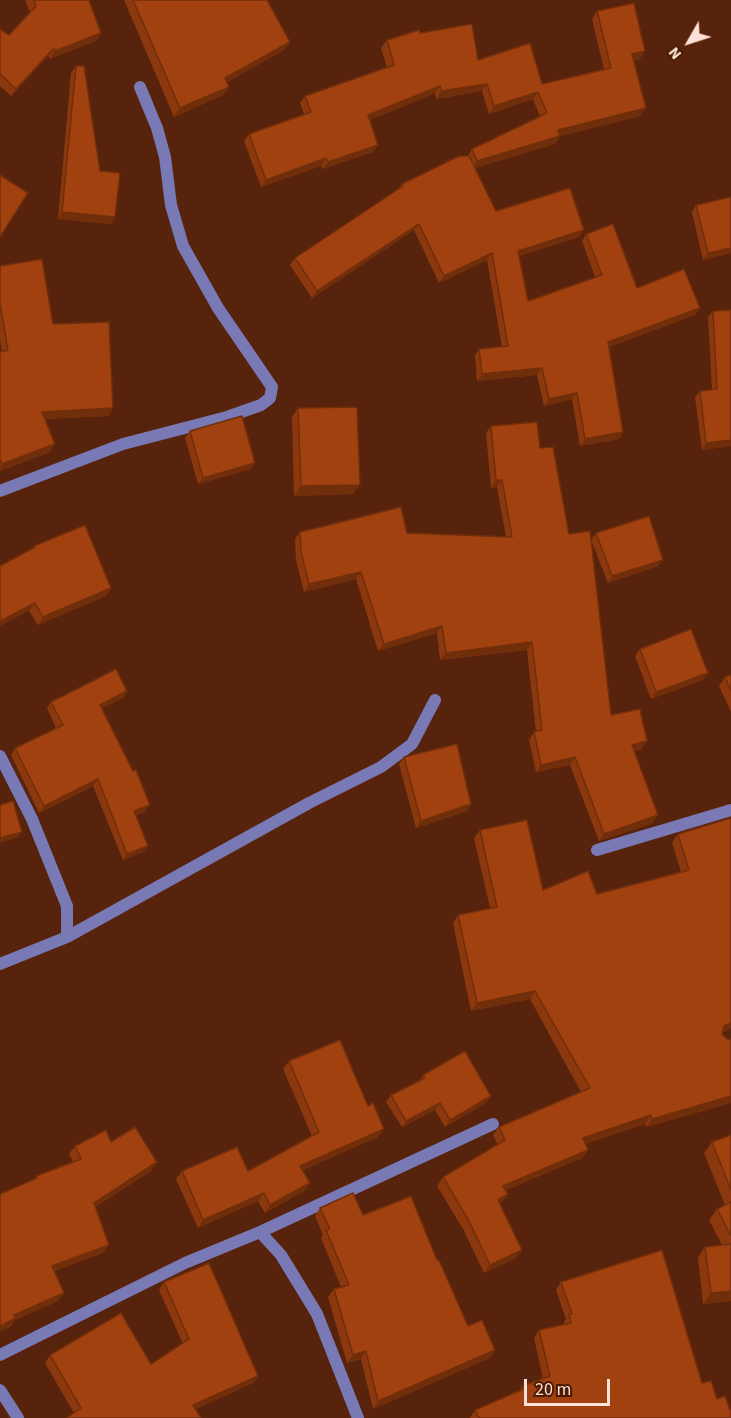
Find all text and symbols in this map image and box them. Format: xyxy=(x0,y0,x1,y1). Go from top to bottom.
north arrow xyxy=(659,12,719,72)
text: N xyxy=(663,42,687,64)
scale bar xyxy=(527,1367,612,1405)
text: 20 m xyxy=(535,1377,571,1402)

